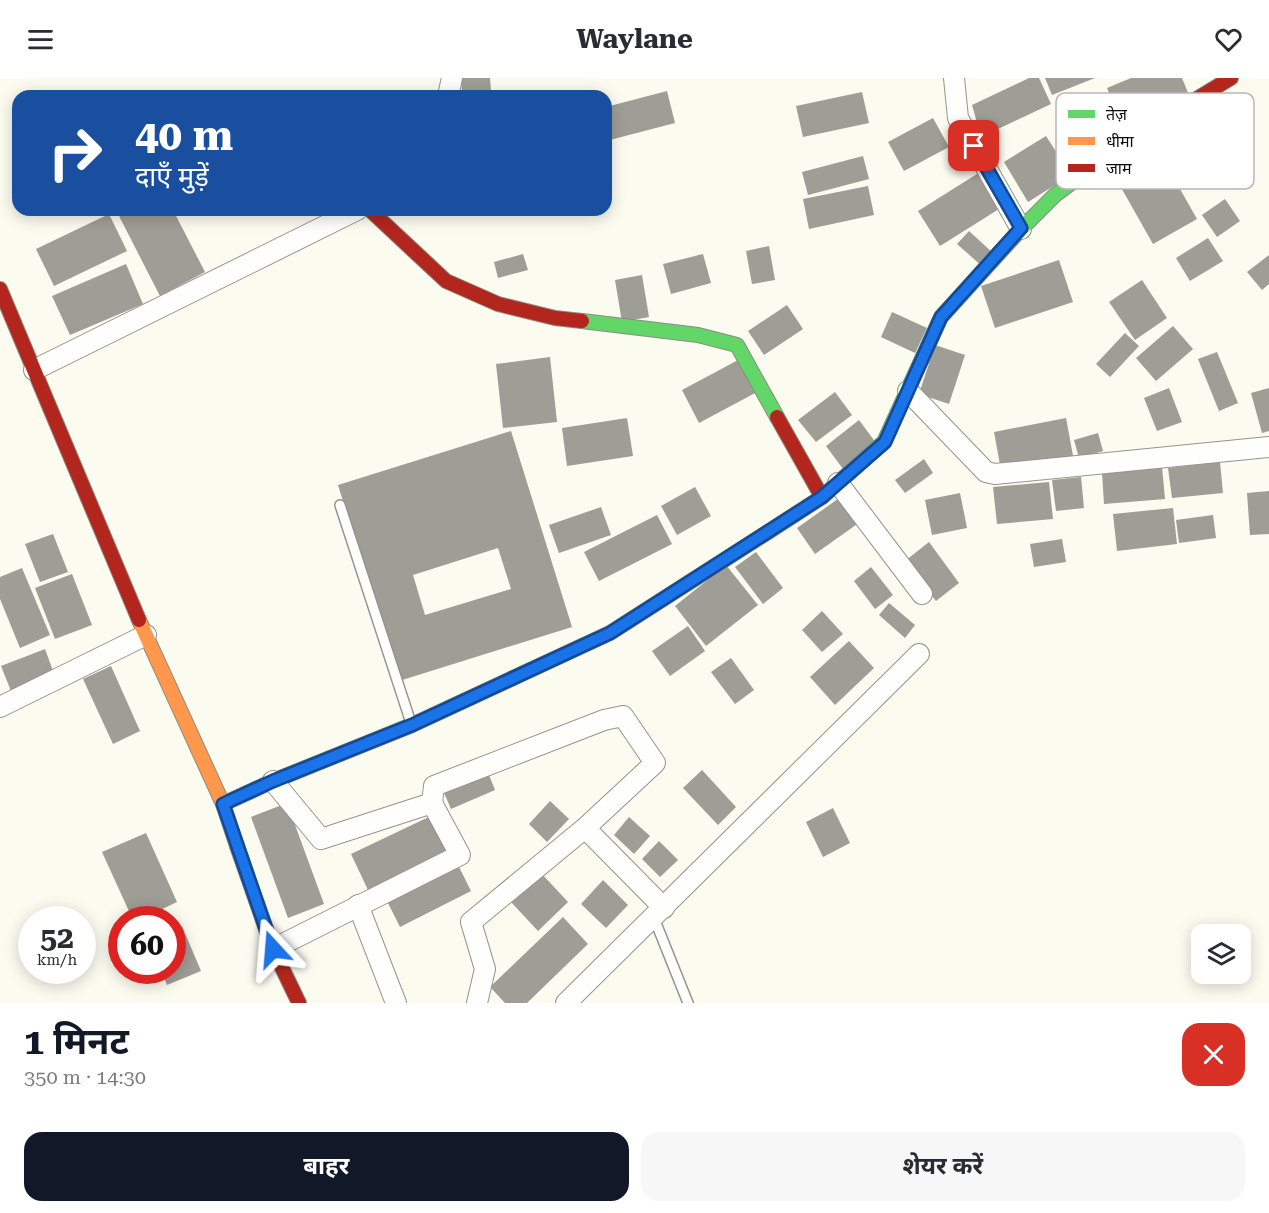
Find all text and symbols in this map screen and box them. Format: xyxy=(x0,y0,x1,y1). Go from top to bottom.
icon: menu xyxy=(24,23,57,56)
text: Waylane xyxy=(576,23,693,55)
icon: heart xyxy=(1212,23,1245,56)
legend xyxy=(1056,93,1254,189)
text: तेज़ xyxy=(1106,105,1128,124)
text: 40 m xyxy=(135,111,233,160)
icon: right xyxy=(36,114,114,192)
pin xyxy=(948,120,999,171)
icon: arrive xyxy=(957,129,990,162)
text: धीमा xyxy=(1106,132,1135,151)
text: जाम xyxy=(1106,159,1132,178)
text: दाएँ मुड़ें xyxy=(135,161,209,193)
speed limit sign: 60 xyxy=(108,906,186,984)
position arrow xyxy=(241,917,305,981)
text: 52 xyxy=(40,920,74,955)
map controls xyxy=(1191,924,1251,984)
button: layers xyxy=(1191,924,1251,984)
text: km/h xyxy=(37,951,77,969)
text: 1 मिनट xyxy=(24,1021,129,1063)
button: close xyxy=(1182,1023,1245,1086)
text: 350 m · 14:30 xyxy=(24,1065,146,1089)
button: बाहर xyxy=(24,1132,629,1201)
button: शेयर करें xyxy=(641,1132,1245,1201)

